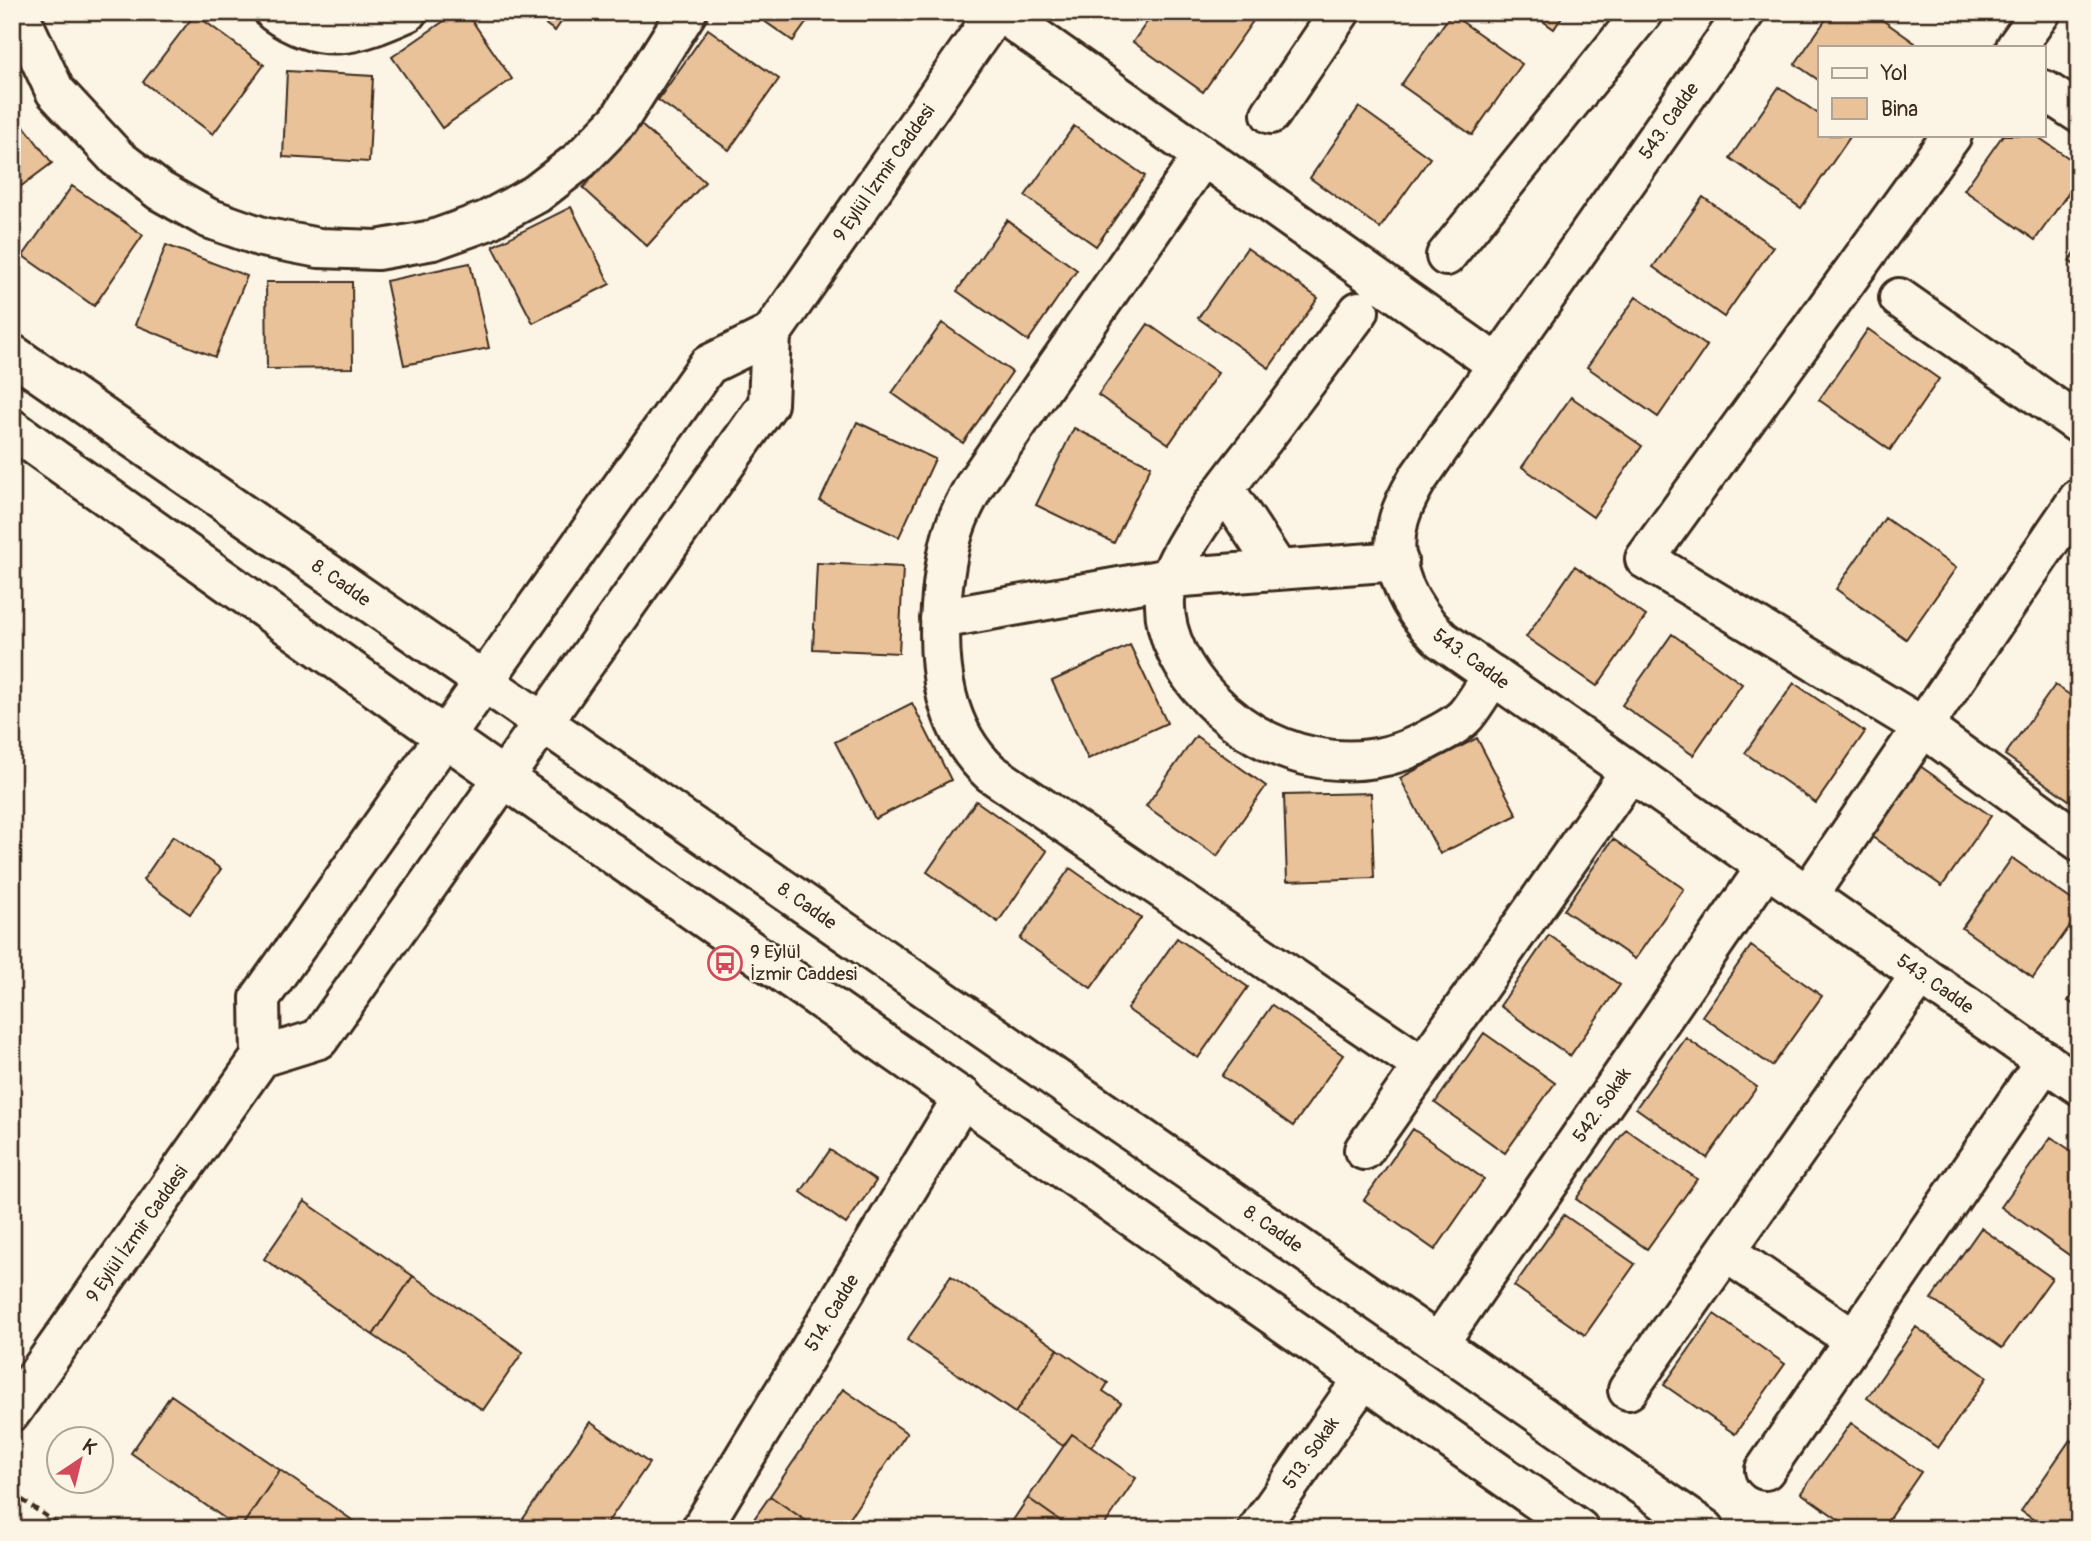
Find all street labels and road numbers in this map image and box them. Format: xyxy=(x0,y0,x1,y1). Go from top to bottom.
street label: 543. Cadde xyxy=(1634,77,1705,164)
street label: 9 Eylül İzmir Caddesi xyxy=(828,100,940,246)
street label: 8. Cadde xyxy=(307,554,376,612)
street label: 543. Cadde xyxy=(1428,623,1515,695)
street label: 8. Cadde xyxy=(773,877,842,935)
street label: 543. Cadde xyxy=(1892,949,1979,1020)
street label: 542. Sokak xyxy=(1567,1063,1637,1147)
street label: 9 Eylül İzmir Caddesi xyxy=(81,1161,193,1307)
street label: 8. Cadde xyxy=(1239,1200,1308,1258)
street label: 514. Cadde xyxy=(800,1270,865,1356)
street label: 513. Sokak xyxy=(1277,1412,1345,1494)

